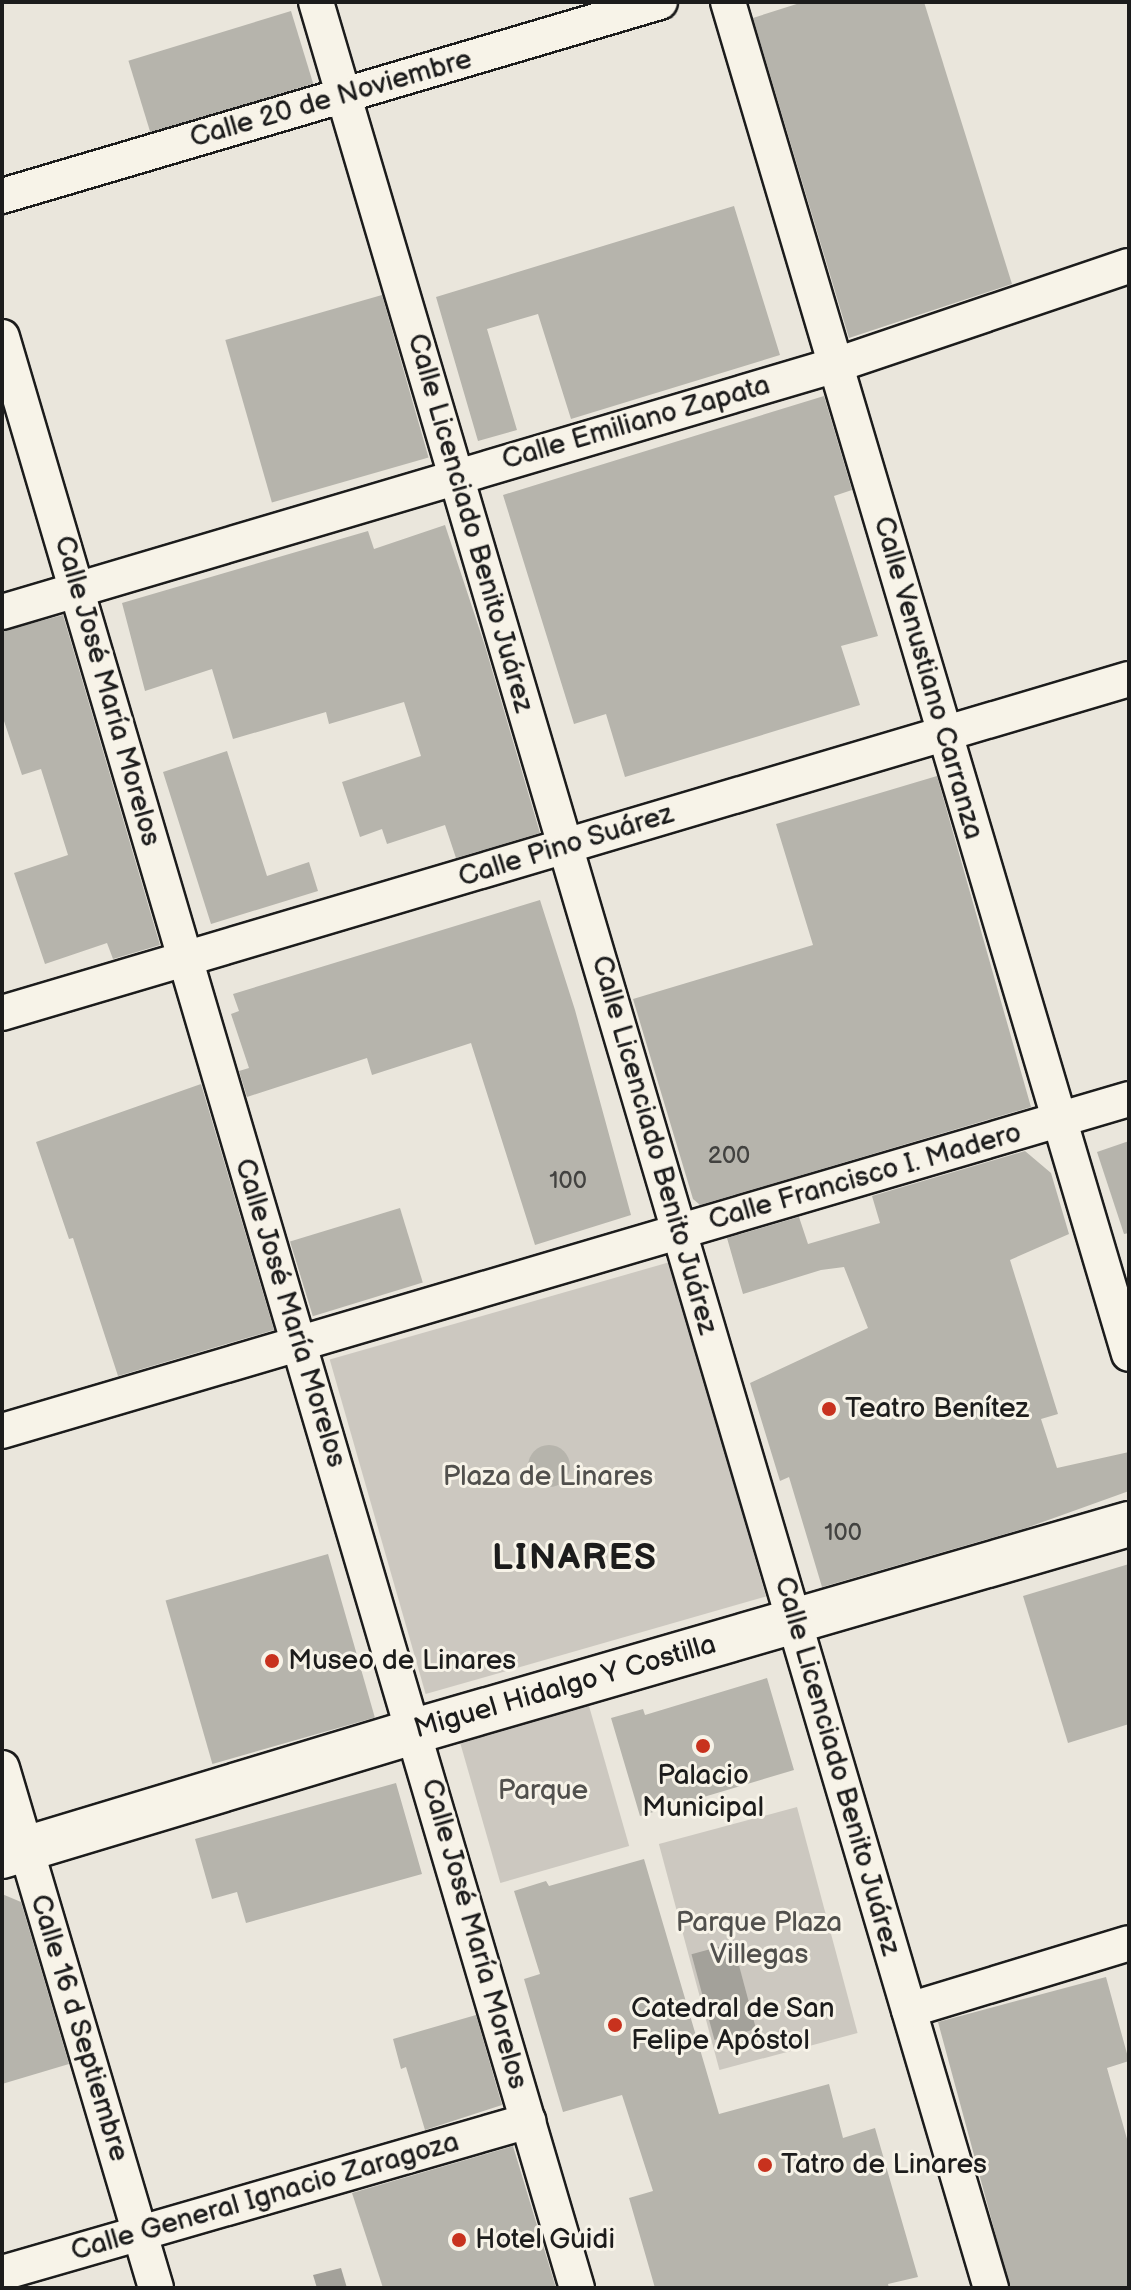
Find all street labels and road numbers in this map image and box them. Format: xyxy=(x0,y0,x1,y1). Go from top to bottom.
street label: Calle 20 de Noviembre xyxy=(186,43,476,155)
street label: Calle Licenciado Benito Juárez xyxy=(400,329,540,717)
street label: Calle Emiliano Zapata xyxy=(498,369,774,477)
street label: Calle Venustiano Carranza xyxy=(866,512,990,844)
street label: Calle José María Morelos xyxy=(46,531,168,851)
street label: Calle Pino Suárez xyxy=(454,797,678,895)
street label: Calle Licenciado Benito Juárez xyxy=(584,951,724,1339)
street label: Calle Francisco I. Madero xyxy=(705,1116,1025,1238)
street label: Calle José María Morelos xyxy=(227,1154,353,1472)
street label: Calle Licenciado Benito Juárez xyxy=(767,1572,907,1960)
street label: Miguel Hidalgo Y Costilla xyxy=(409,1628,721,1746)
street label: Calle José María Morelos xyxy=(413,1774,535,2094)
street label: Calle 16 d Septiembre xyxy=(22,1890,136,2166)
street label: Calle General Ignacio Zaragoza xyxy=(67,2125,463,2269)

